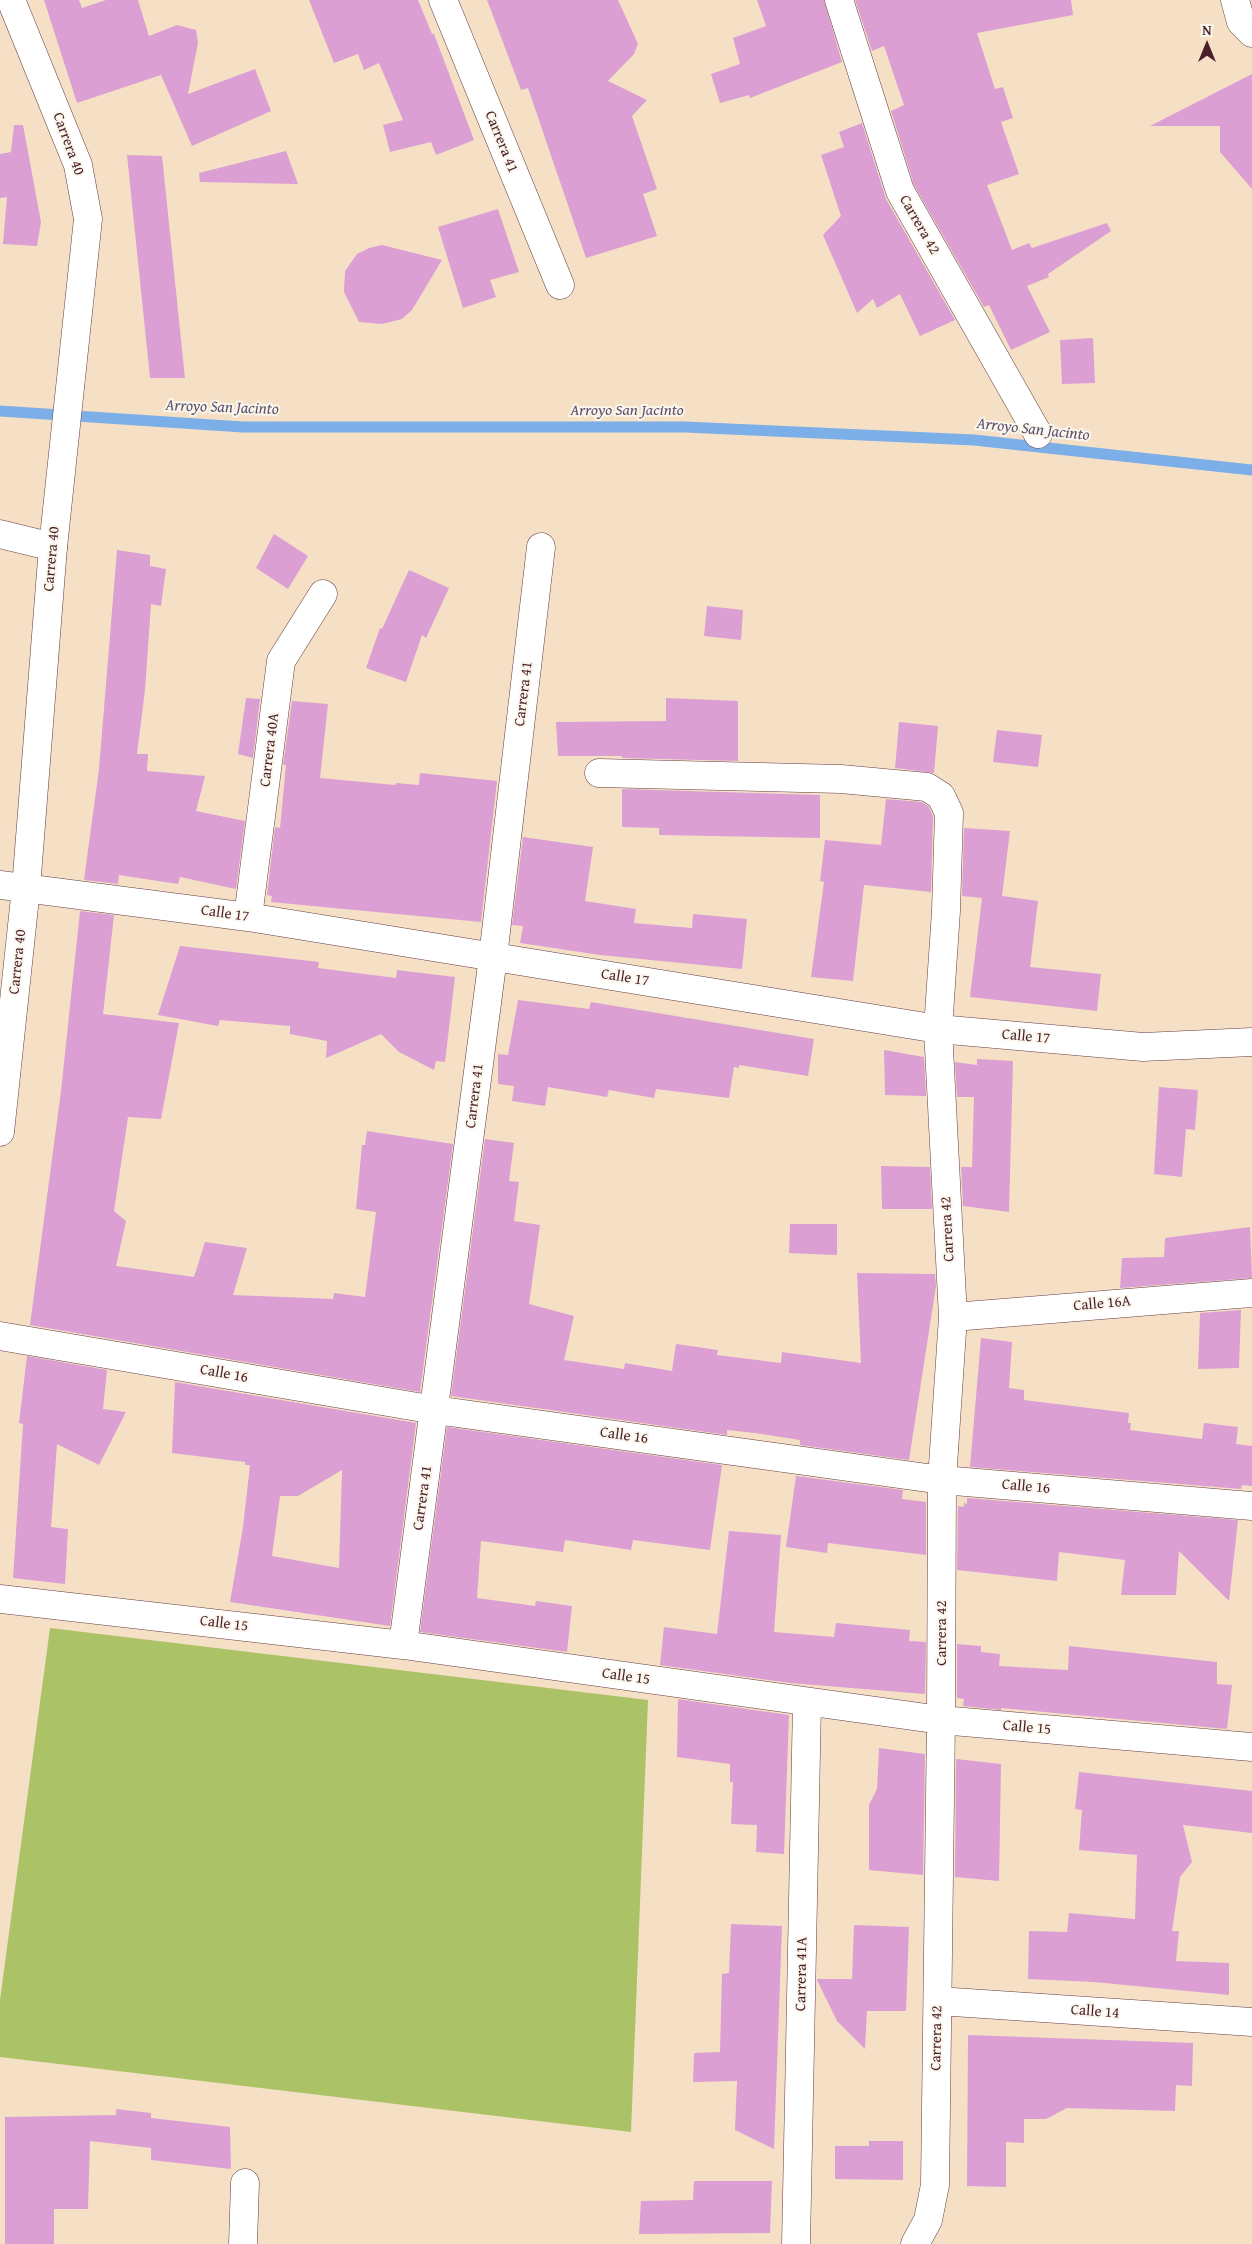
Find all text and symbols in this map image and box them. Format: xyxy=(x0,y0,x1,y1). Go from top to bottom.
north arrow xyxy=(1182,20,1232,70)
text: N xyxy=(1202,20,1212,40)
street label: Carrera 41 xyxy=(480,108,522,176)
street label: Carrera 40 xyxy=(48,110,88,178)
street label: Carrera 42 xyxy=(895,192,943,258)
water label: Arroyo San Jacinto xyxy=(165,396,279,420)
water label: Arroyo San Jacinto xyxy=(570,401,684,421)
water label: Arroyo San Jacinto xyxy=(976,415,1090,445)
street label: Carrera 40 xyxy=(40,526,64,592)
street label: Carrera 41 xyxy=(511,661,537,727)
street label: Carrera 40A xyxy=(257,712,283,788)
street label: Calle 17 xyxy=(200,902,250,926)
street label: Carrera 40 xyxy=(6,929,30,995)
street label: Calle 17 xyxy=(600,965,650,991)
street label: Calle 17 xyxy=(1001,1026,1051,1048)
street label: Carrera 41 xyxy=(462,1063,488,1129)
street label: Carrera 42 xyxy=(937,1196,959,1262)
street label: Calle 16A xyxy=(1073,1293,1131,1315)
street label: Calle 16 xyxy=(199,1361,249,1387)
street label: Calle 16 xyxy=(599,1424,649,1448)
street label: Carrera 41 xyxy=(410,1464,436,1532)
street label: Calle 16 xyxy=(1001,1476,1051,1498)
street label: Carrera 42 xyxy=(933,1600,951,1666)
street label: Calle 15 xyxy=(199,1612,249,1636)
street label: Calle 15 xyxy=(601,1665,651,1689)
street label: Calle 15 xyxy=(1002,1717,1052,1739)
street label: Carrera 41A xyxy=(792,1937,812,2011)
street label: Calle 14 xyxy=(1070,2001,1120,2023)
street label: Carrera 42 xyxy=(927,2005,947,2071)

